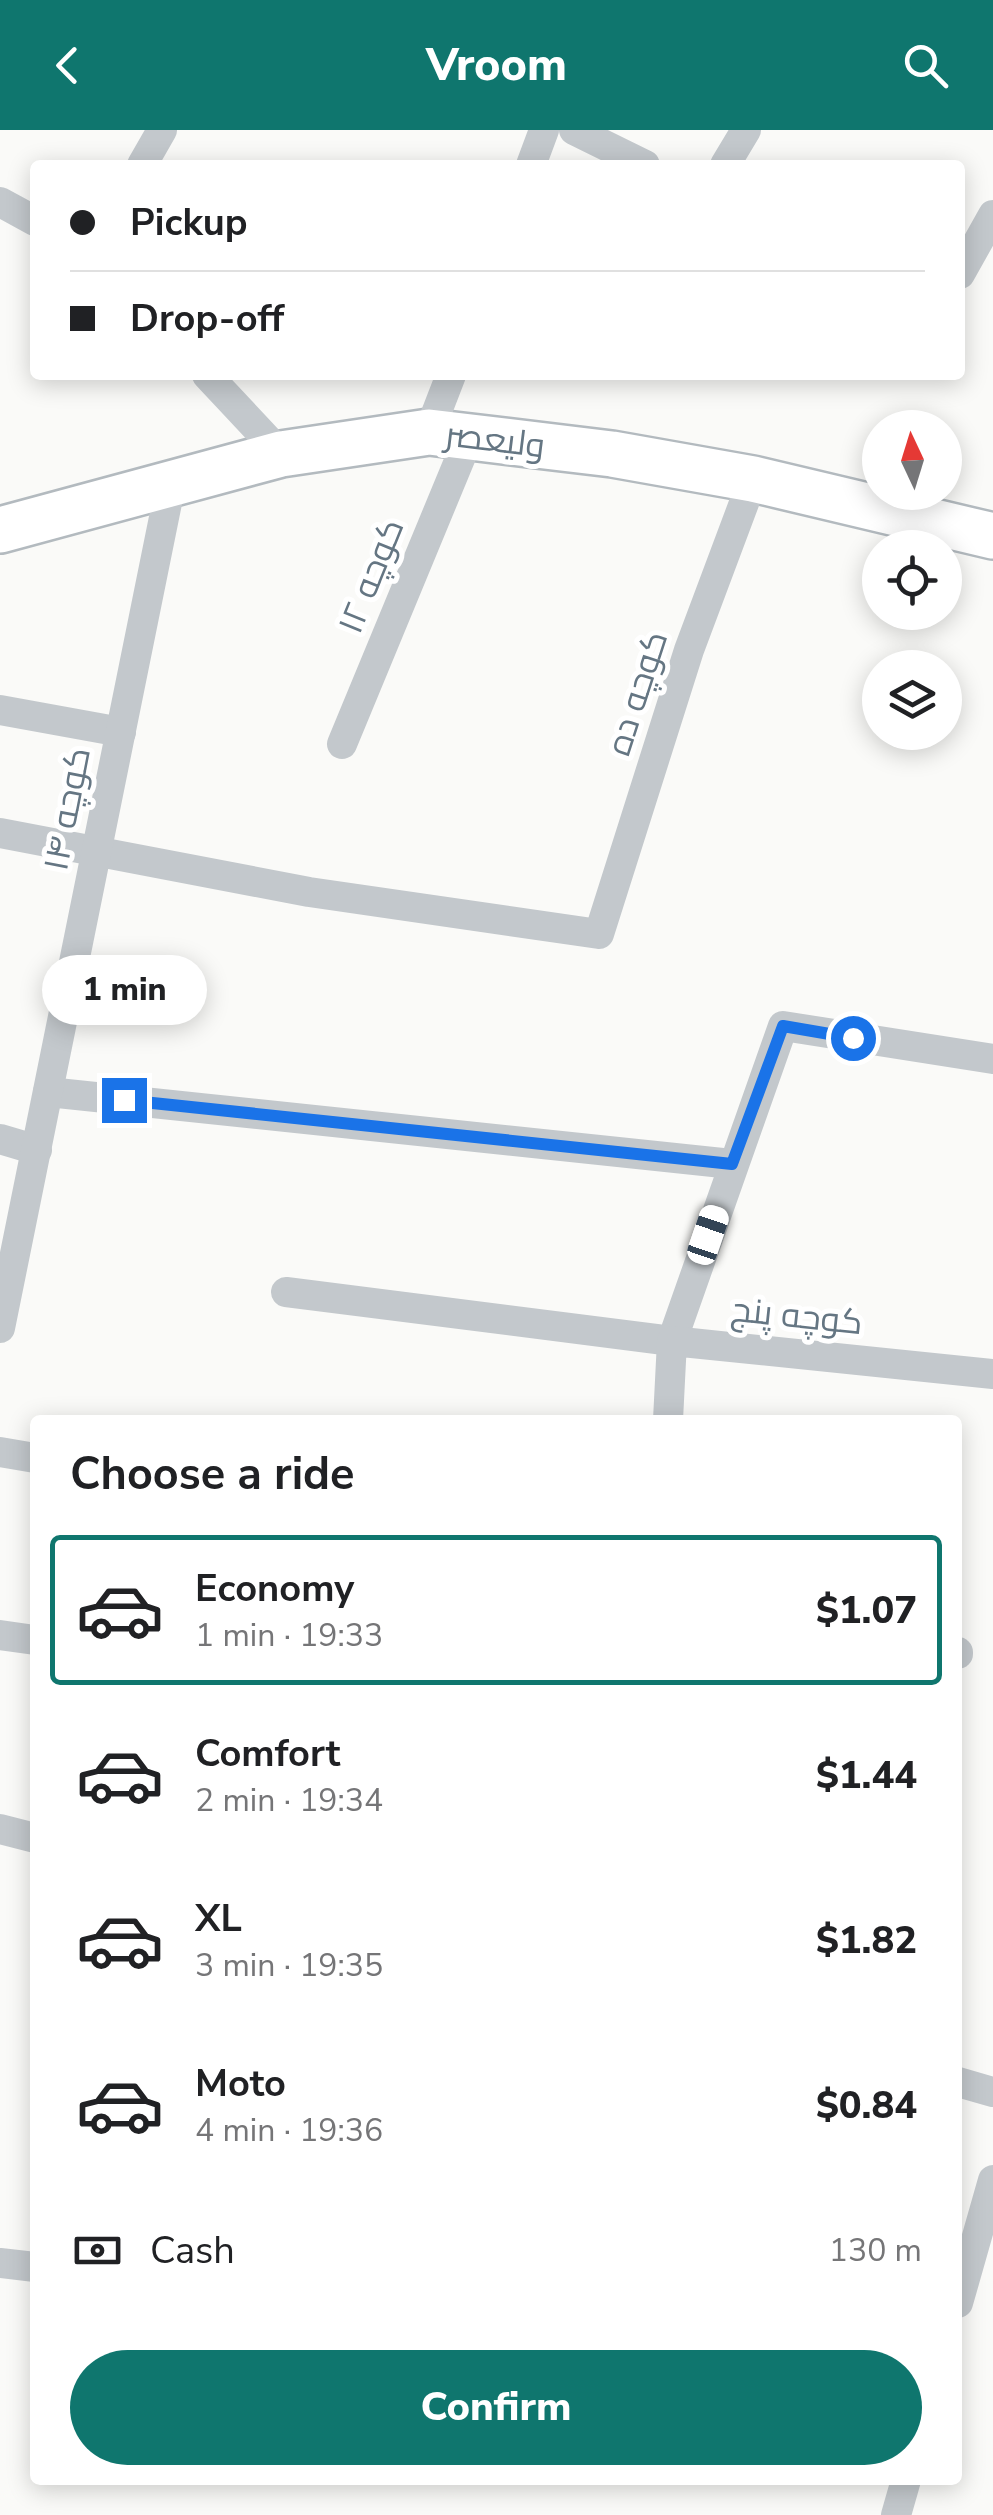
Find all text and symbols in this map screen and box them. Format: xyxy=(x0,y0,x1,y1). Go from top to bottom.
text: Vroom xyxy=(426,35,567,96)
icon: back xyxy=(40,38,95,93)
icon: search xyxy=(898,38,953,93)
text: Pickup xyxy=(130,197,248,248)
text: Drop-off xyxy=(130,293,284,344)
street label: ولیعصر xyxy=(440,410,548,469)
north arrow xyxy=(862,410,962,510)
map controls xyxy=(862,410,962,750)
street label: کوچه ۱۲ xyxy=(327,512,415,640)
button: locate xyxy=(862,530,962,630)
street label: کوچه ده xyxy=(595,625,679,761)
button: layers xyxy=(862,650,962,750)
street label: کوچه ۱۴ xyxy=(32,743,102,875)
callout: 1 min xyxy=(42,955,206,1025)
text: 1 min xyxy=(82,968,167,1011)
route start xyxy=(831,1016,876,1061)
route end xyxy=(102,1078,147,1123)
car xyxy=(684,1202,732,1268)
street label: کوچه پنج xyxy=(729,1286,865,1346)
text: Choose a ride xyxy=(70,1444,355,1505)
text: Economy xyxy=(195,1563,354,1614)
icon: car xyxy=(75,1565,165,1655)
text: $1.07 xyxy=(816,1585,917,1636)
text: 1 min · 19:33 xyxy=(195,1614,383,1657)
text: Comfort xyxy=(195,1728,340,1779)
icon: car xyxy=(75,1730,165,1820)
text: $1.44 xyxy=(816,1750,917,1801)
text: 2 min · 19:34 xyxy=(195,1779,383,1822)
text: XL xyxy=(195,1893,242,1944)
icon: car xyxy=(75,1895,165,1985)
text: $1.82 xyxy=(816,1915,917,1966)
text: 3 min · 19:35 xyxy=(195,1944,383,1987)
text: Moto xyxy=(195,2058,286,2109)
icon: car xyxy=(75,2060,165,2150)
text: $0.84 xyxy=(816,2080,917,2131)
text: 4 min · 19:36 xyxy=(195,2109,383,2152)
icon: cash xyxy=(70,2223,125,2278)
text: Cash xyxy=(150,2225,235,2276)
text: 130 m xyxy=(829,2229,922,2272)
button: Confirm xyxy=(70,2350,922,2465)

